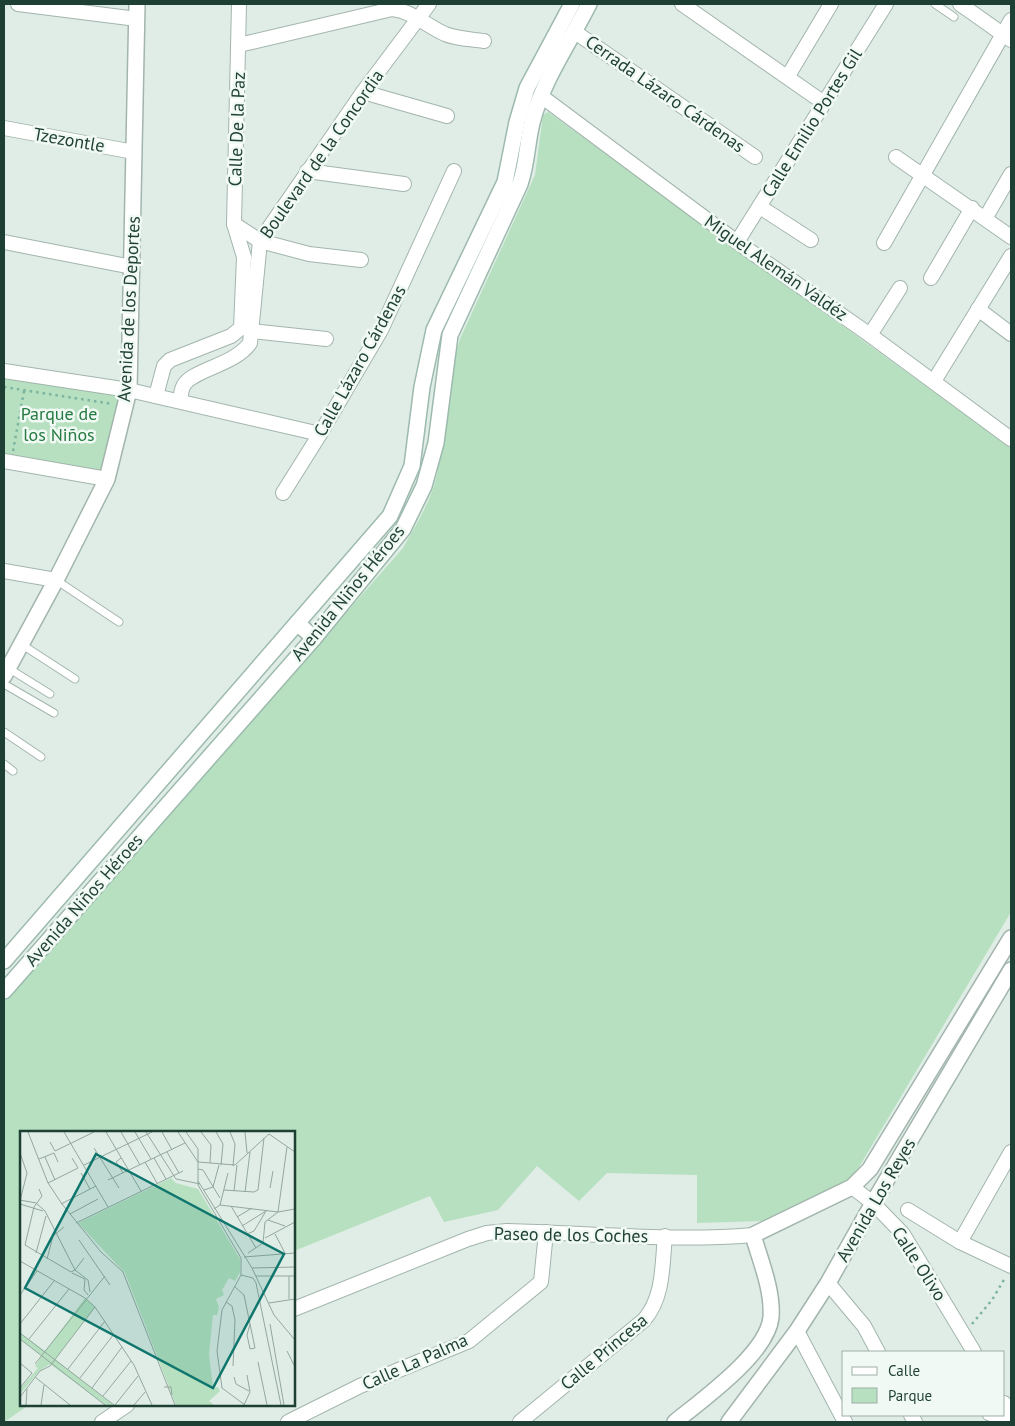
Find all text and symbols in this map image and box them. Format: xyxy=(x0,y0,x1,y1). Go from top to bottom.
street label: Cerrada Lázaro Cárdenas xyxy=(581,30,750,157)
street label: Calle Emilio Portes Gil xyxy=(756,43,867,201)
street label: Boulevard de la Concordia xyxy=(255,65,389,243)
street label: Calle De la Paz xyxy=(223,71,250,187)
street label: Tzezontle xyxy=(32,122,107,157)
street label: Miguel Alemán Valdéz xyxy=(700,209,852,326)
street label: Avenida de los Deportes xyxy=(112,215,145,403)
street label: Calle Lázaro Cárdenas xyxy=(308,281,411,441)
park label: Parque de los Niños xyxy=(21,402,97,446)
street label: Avenida Niños Héroes xyxy=(286,520,409,665)
street label: Avenida Niños Héroes xyxy=(20,829,147,971)
inset map xyxy=(20,1131,295,1406)
street label: Avenida Los Reyes xyxy=(831,1134,920,1266)
street label: Paseo de los Coches xyxy=(494,1222,648,1247)
street label: Calle Olivo xyxy=(887,1222,952,1305)
street label: Calle Princesa xyxy=(555,1308,652,1395)
street label: Calle La Palma xyxy=(358,1328,471,1395)
legend xyxy=(842,1351,1005,1416)
text: Calle xyxy=(888,1361,920,1380)
text: Parque xyxy=(888,1386,932,1405)

